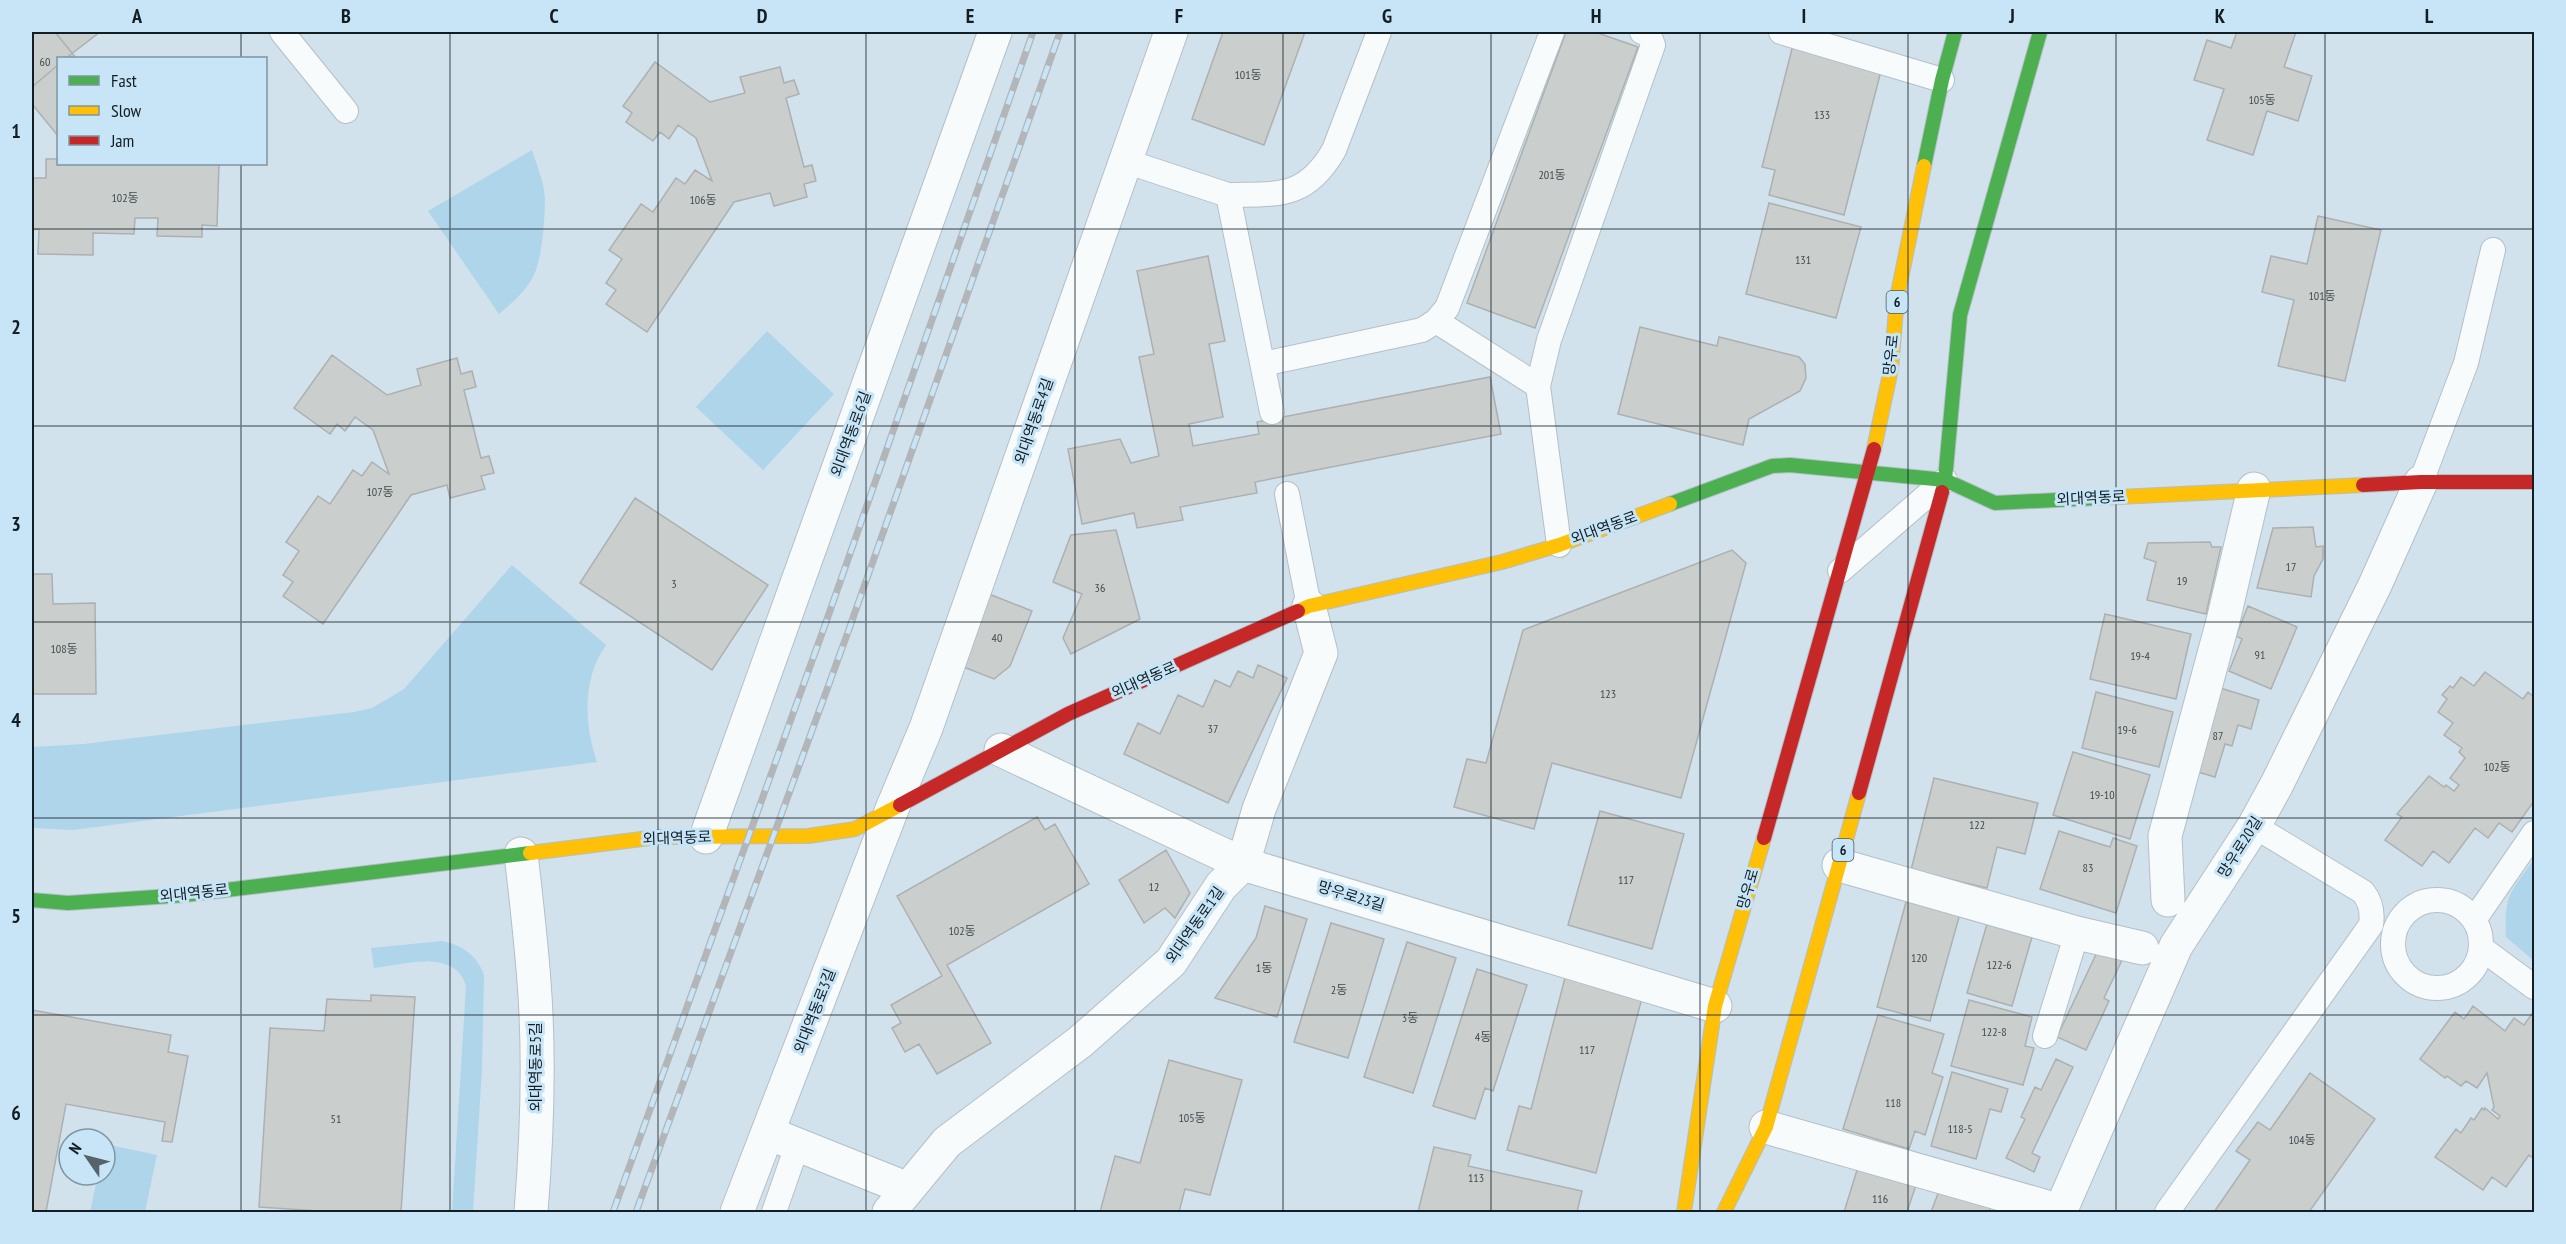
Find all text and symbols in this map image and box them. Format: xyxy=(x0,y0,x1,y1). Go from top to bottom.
text: A xyxy=(131,3,143,29)
text: B xyxy=(341,3,351,29)
text: C xyxy=(549,3,559,29)
text: D xyxy=(757,3,768,29)
text: E xyxy=(966,3,974,29)
text: F xyxy=(1175,3,1183,29)
text: G xyxy=(1382,3,1392,29)
text: H xyxy=(1591,3,1601,29)
text: I xyxy=(1802,3,1806,29)
text: J xyxy=(2008,3,2015,29)
text: K xyxy=(2215,3,2226,29)
text: L xyxy=(2425,3,2434,29)
house number: 60 xyxy=(40,54,50,69)
legend xyxy=(57,57,267,165)
house number: 101동 xyxy=(1234,67,1262,82)
text: Fast xyxy=(111,69,137,92)
house number: 105동 xyxy=(2248,92,2276,107)
text: Slow xyxy=(111,99,142,122)
house number: 133 xyxy=(1814,107,1830,122)
text: 1 xyxy=(11,118,21,144)
text: Jam xyxy=(110,129,134,152)
house number: 201동 xyxy=(1538,167,1566,182)
house number: 102동 xyxy=(111,190,139,205)
house number: 106동 xyxy=(689,192,717,207)
house number: 131 xyxy=(1795,252,1811,267)
house number: 101동 xyxy=(2308,288,2336,303)
road number: 6 xyxy=(1886,291,1908,313)
text: 2 xyxy=(11,314,21,340)
street label: 망우로 xyxy=(1879,333,1902,377)
street label: 외대역동로4길 xyxy=(1010,375,1057,466)
street label: 외대역동로6길 xyxy=(826,388,875,479)
house number: 107동 xyxy=(366,484,394,499)
street label: 외대역동로 xyxy=(2056,486,2126,509)
street label: 외대역동로 xyxy=(1568,507,1640,548)
text: 3 xyxy=(11,511,21,537)
house number: 17 xyxy=(2286,559,2296,574)
house number: 19 xyxy=(2177,573,2187,588)
house number: 3 xyxy=(671,576,677,591)
house number: 36 xyxy=(1095,580,1105,595)
house number: 40 xyxy=(992,630,1002,645)
house number: 108동 xyxy=(50,641,78,656)
house number: 91 xyxy=(2255,647,2265,662)
house number: 19-4 xyxy=(2130,648,2150,663)
street label: 외대역동로 xyxy=(1108,657,1179,702)
house number: 123 xyxy=(1600,686,1616,701)
text: 4 xyxy=(11,707,21,733)
house number: 37 xyxy=(1208,721,1218,736)
house number: 19-6 xyxy=(2117,722,2137,737)
house number: 87 xyxy=(2213,728,2223,743)
house number: 102동 xyxy=(2483,759,2511,774)
house number: 19-10 xyxy=(2089,787,2115,802)
street label: 망우로20길 xyxy=(2213,813,2266,881)
house number: 122 xyxy=(1969,817,1985,832)
street label: 외대역동로 xyxy=(642,827,712,848)
road number: 6 xyxy=(1832,839,1854,861)
house number: 83 xyxy=(2083,860,2093,875)
street label: 망우로 xyxy=(1733,866,1762,911)
house number: 117 xyxy=(1618,872,1634,887)
street label: 망우로23길 xyxy=(1316,876,1387,915)
street label: 외대역동로 xyxy=(159,879,229,906)
house number: 12 xyxy=(1149,879,1159,894)
street label: 외대역동로1길 xyxy=(1161,883,1228,967)
text: 5 xyxy=(11,903,21,929)
house number: 102동 xyxy=(948,923,976,938)
house number: 120 xyxy=(1911,950,1927,965)
house number: 122-6 xyxy=(1986,957,2012,972)
house number: 1동 xyxy=(1256,960,1272,975)
street label: 외대역동로3길 xyxy=(790,966,839,1056)
house number: 2동 xyxy=(1331,982,1347,997)
house number: 3동 xyxy=(1402,1010,1418,1025)
street label: 외대역동로5길 xyxy=(526,1022,545,1112)
house number: 122-8 xyxy=(1981,1024,2007,1039)
house number: 4동 xyxy=(1475,1029,1491,1044)
house number: 117 xyxy=(1579,1042,1595,1057)
house number: 118 xyxy=(1885,1095,1901,1110)
text: 6 xyxy=(11,1100,21,1126)
house number: 105동 xyxy=(1178,1110,1206,1125)
house number: 51 xyxy=(331,1111,341,1126)
house number: 118-5 xyxy=(1947,1121,1973,1136)
north arrow xyxy=(57,1127,117,1187)
house number: 104동 xyxy=(2288,1132,2316,1147)
text: N xyxy=(64,1139,85,1158)
house number: 113 xyxy=(1468,1170,1484,1185)
house number: 116 xyxy=(1872,1191,1888,1206)

